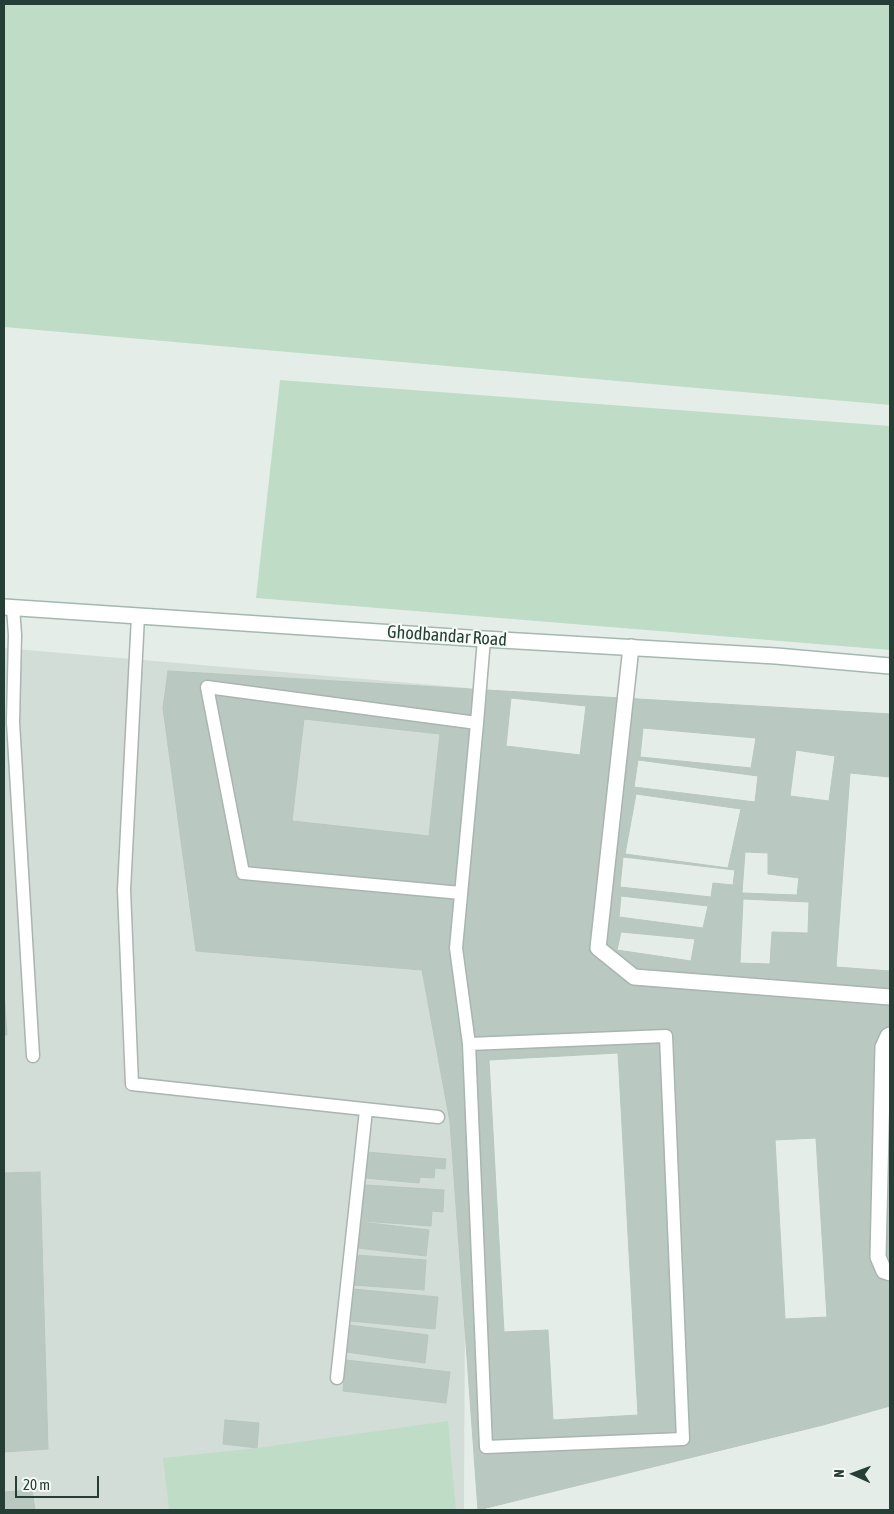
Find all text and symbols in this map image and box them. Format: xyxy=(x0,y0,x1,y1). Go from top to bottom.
street label: Ghodbandar Road xyxy=(386,621,508,651)
north arrow xyxy=(829,1449,879,1499)
scale bar xyxy=(18,1466,101,1498)
text: N xyxy=(831,1469,847,1478)
text: 20 m xyxy=(23,1476,50,1493)

